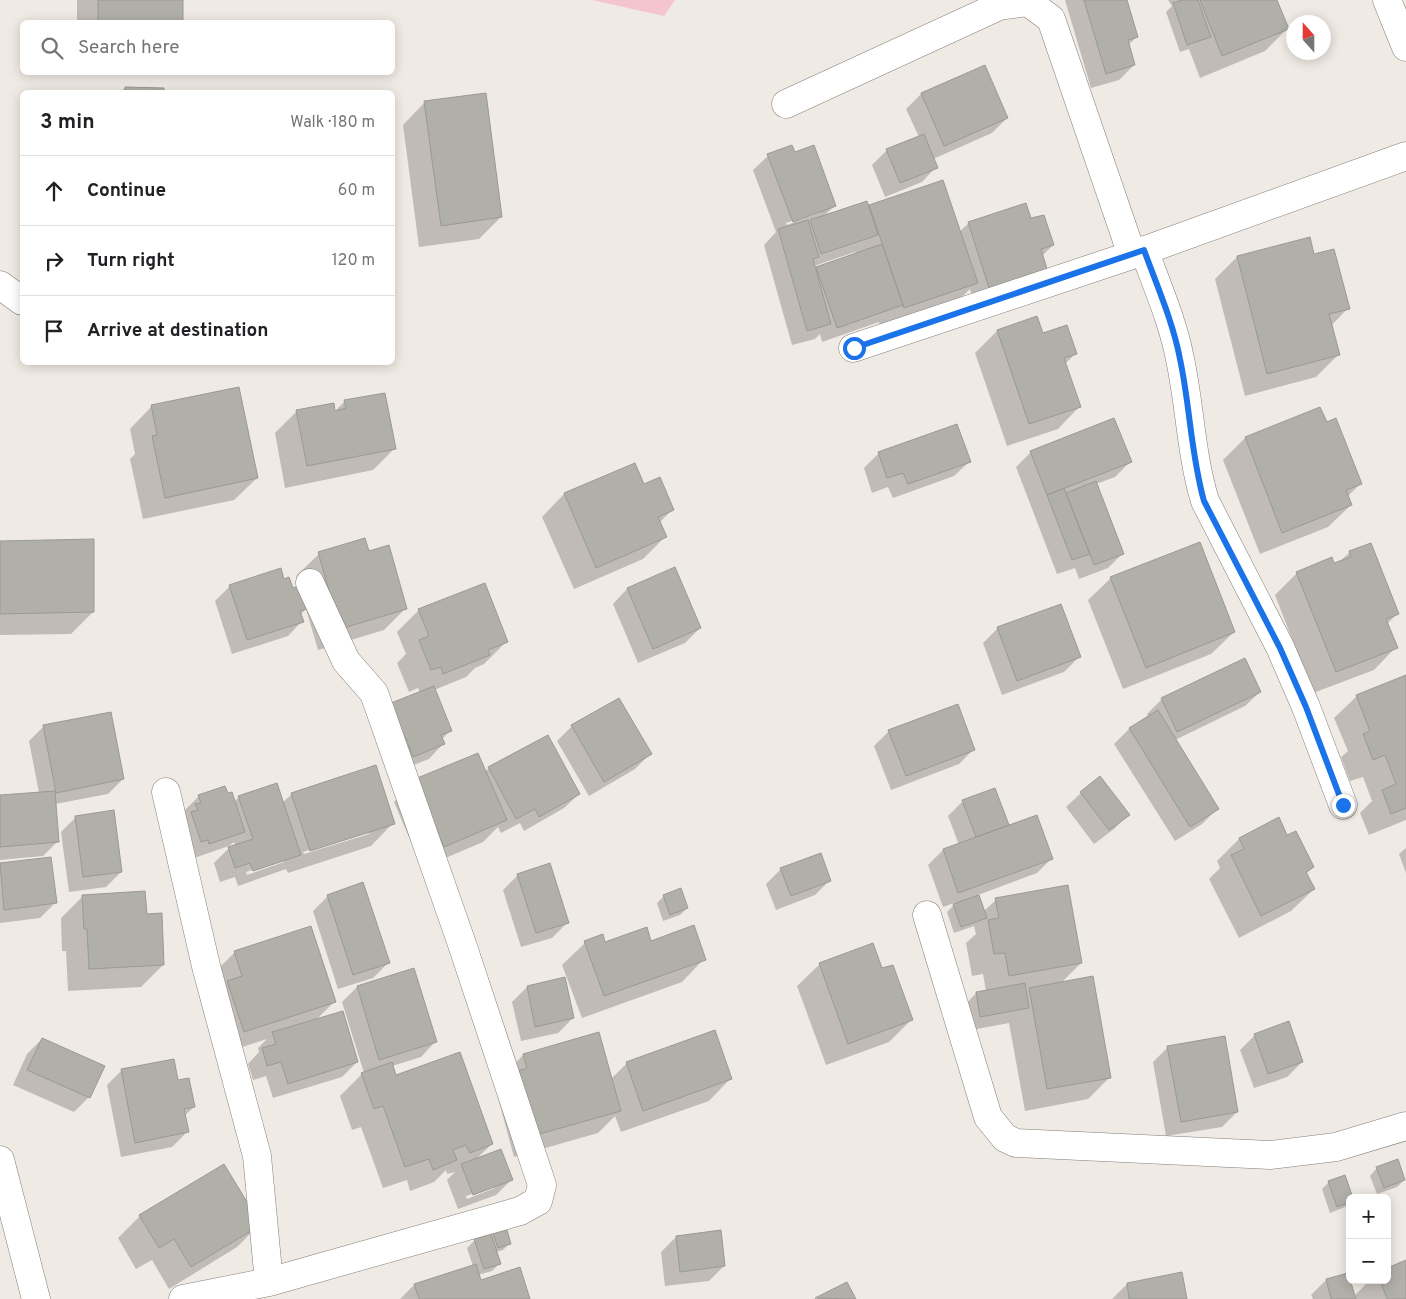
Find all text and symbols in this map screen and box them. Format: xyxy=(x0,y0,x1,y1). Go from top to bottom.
north arrow xyxy=(1286,15,1331,60)
search box xyxy=(20,20,395,75)
icon: search xyxy=(38,34,66,62)
text: Search here xyxy=(78,36,180,60)
text: 3 min xyxy=(40,109,95,136)
text: Walk · 180 m xyxy=(290,113,375,133)
icon: ahead xyxy=(40,177,68,205)
text: Continue xyxy=(87,179,166,203)
text: 60 m xyxy=(338,181,375,201)
icon: right xyxy=(40,247,68,275)
text: Turn right xyxy=(87,249,175,273)
text: 120 m xyxy=(332,251,375,271)
icon: arrive xyxy=(40,317,68,345)
text: Arrive at destination xyxy=(87,319,268,343)
route start xyxy=(843,337,866,360)
route end xyxy=(1332,794,1355,817)
map controls xyxy=(1346,1194,1391,1284)
button: + xyxy=(1346,1194,1391,1239)
button: − xyxy=(1346,1239,1391,1284)

